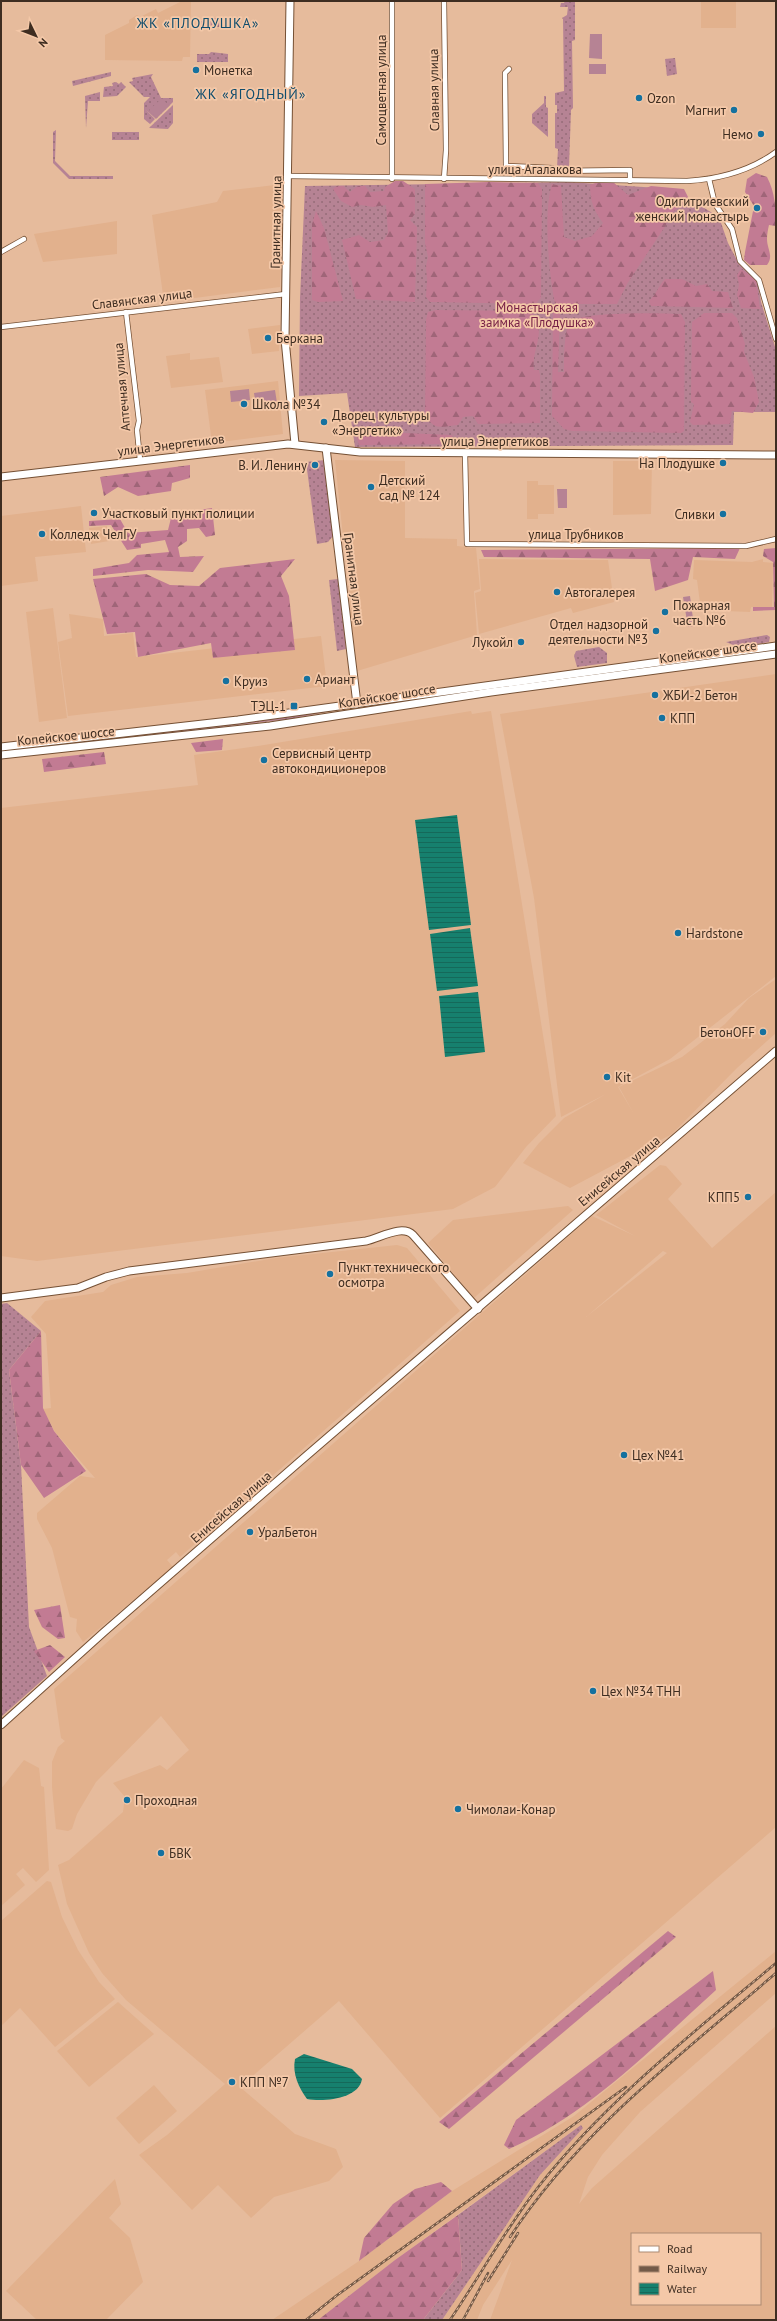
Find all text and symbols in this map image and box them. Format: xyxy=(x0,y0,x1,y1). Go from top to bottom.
district label: ЖК «ПЛОДУШКА» xyxy=(136,14,259,32)
north arrow xyxy=(16,16,56,56)
text: N xyxy=(36,35,51,50)
street label: Самоцветная улица xyxy=(373,35,390,145)
street label: Славная улица xyxy=(425,48,443,132)
place label: Монетка xyxy=(204,62,253,79)
marker: Монетка xyxy=(191,65,201,75)
district label: ЖК «ЯГОДНЫЙ» xyxy=(195,85,306,103)
place label: Ozon xyxy=(647,90,675,107)
marker: Ozon xyxy=(634,93,644,103)
place label: Магнит xyxy=(685,102,727,119)
marker: Магнит xyxy=(729,105,739,115)
place label: Немо xyxy=(722,126,753,143)
marker: Немо xyxy=(756,129,766,139)
street label: улица Агалакова xyxy=(488,161,582,178)
street label: Гранитная улица xyxy=(267,175,285,269)
place label: Одигитриевский женский монастырь xyxy=(636,193,749,225)
marker: Одигитриевский женский монастырь xyxy=(752,203,762,213)
street label: Славянская улица xyxy=(91,284,193,314)
park label: Монастырская заимка «Плодушка» xyxy=(480,299,594,331)
place label: Беркана xyxy=(276,330,323,347)
marker: Беркана xyxy=(263,333,273,343)
street label: Аптечная улица xyxy=(110,342,134,432)
place label: Школа №34 xyxy=(252,396,320,413)
marker: Школа №34 xyxy=(239,399,249,409)
place label: Дворец культуры «Энергетик» xyxy=(332,407,429,439)
marker: Дворец культуры «Энергетик» xyxy=(319,417,329,427)
street label: улица Энергетиков xyxy=(117,430,225,460)
street label: улица Энергетиков xyxy=(441,433,549,450)
place label: На Плодушке xyxy=(639,455,715,472)
place label: В. И. Ленину xyxy=(238,457,307,474)
marker: На Плодушке xyxy=(718,458,728,468)
marker: В. И. Ленину xyxy=(310,460,320,470)
place label: Детский сад № 124 xyxy=(379,472,440,504)
marker: Детский сад № 124 xyxy=(366,482,376,492)
place label: Участковый пункт полиции xyxy=(102,505,255,522)
place label: Сливки xyxy=(675,506,715,523)
marker: Участковый пункт полиции xyxy=(89,508,99,518)
marker: Сливки xyxy=(718,509,728,519)
place label: Колледж ЧелГУ xyxy=(50,526,137,543)
street label: улица Трубников xyxy=(528,526,624,543)
marker: Колледж ЧелГУ xyxy=(37,529,47,539)
street label: Гранитная улица xyxy=(340,532,368,626)
place label: Автогалерея xyxy=(565,584,635,601)
marker: Автогалерея xyxy=(552,587,562,597)
place label: Пожарная часть №6 xyxy=(673,597,730,629)
marker: Пожарная часть №6 xyxy=(660,607,670,617)
place label: Отдел надзорной деятельности №3 xyxy=(549,616,648,648)
marker: Отдел надзорной деятельности №3 xyxy=(651,626,661,636)
place label: Лукойл xyxy=(471,634,513,651)
marker: Лукойл xyxy=(516,637,526,647)
street label: Копейское шоссе xyxy=(658,637,758,667)
place label: Ариант xyxy=(315,671,356,688)
place label: Круиз xyxy=(234,673,268,690)
marker: Ариант xyxy=(302,674,312,684)
marker: Круиз xyxy=(221,676,231,686)
street label: Копейское шоссе xyxy=(337,680,437,712)
place label: ЖБИ-2 Бетон xyxy=(662,687,737,704)
marker: ЖБИ-2 Бетон xyxy=(650,690,660,700)
place label: ТЭЦ-1 xyxy=(251,698,286,715)
marker: ТЭЦ-1 xyxy=(289,701,299,711)
place label: КПП xyxy=(670,710,695,727)
marker: КПП xyxy=(657,713,667,723)
street label: Копейское шоссе xyxy=(16,722,116,750)
place label: Сервисный центр автокондиционеров xyxy=(272,745,386,777)
marker: Сервисный центр автокондиционеров xyxy=(259,755,269,765)
place label: Hardstone xyxy=(686,925,743,942)
marker: Hardstone xyxy=(673,928,683,938)
place label: БетонOFF xyxy=(700,1024,755,1041)
marker: БетонOFF xyxy=(758,1027,768,1037)
place label: Kit xyxy=(615,1069,631,1086)
marker: Kit xyxy=(602,1072,612,1082)
street label: Енисейская улица xyxy=(575,1132,663,1210)
place label: КПП5 xyxy=(708,1189,740,1206)
marker: КПП5 xyxy=(743,1192,753,1202)
place label: Пункт технического осмотра xyxy=(338,1259,449,1291)
marker: Пункт технического осмотра xyxy=(325,1269,335,1279)
place label: Цех №41 xyxy=(632,1447,684,1464)
marker: Цех №41 xyxy=(619,1450,629,1460)
street label: Енисейская улица xyxy=(187,1467,275,1547)
place label: УралБетон xyxy=(258,1524,317,1541)
marker: УралБетон xyxy=(245,1527,255,1537)
place label: Цех №34 ТНН xyxy=(601,1683,681,1700)
marker: Цех №34 ТНН xyxy=(588,1686,598,1696)
place label: Проходная xyxy=(135,1792,197,1809)
marker: Проходная xyxy=(122,1795,132,1805)
place label: Чимолаи-Конар xyxy=(466,1801,556,1818)
marker: Чимолаи-Конар xyxy=(453,1804,463,1814)
place label: БВК xyxy=(169,1845,192,1862)
marker: БВК xyxy=(156,1848,166,1858)
place label: КПП №7 xyxy=(240,2074,289,2091)
marker: КПП №7 xyxy=(227,2077,237,2087)
legend xyxy=(631,2233,761,2305)
text: Road xyxy=(667,2241,692,2256)
text: Railway xyxy=(667,2261,707,2276)
text: Water xyxy=(667,2281,697,2296)

